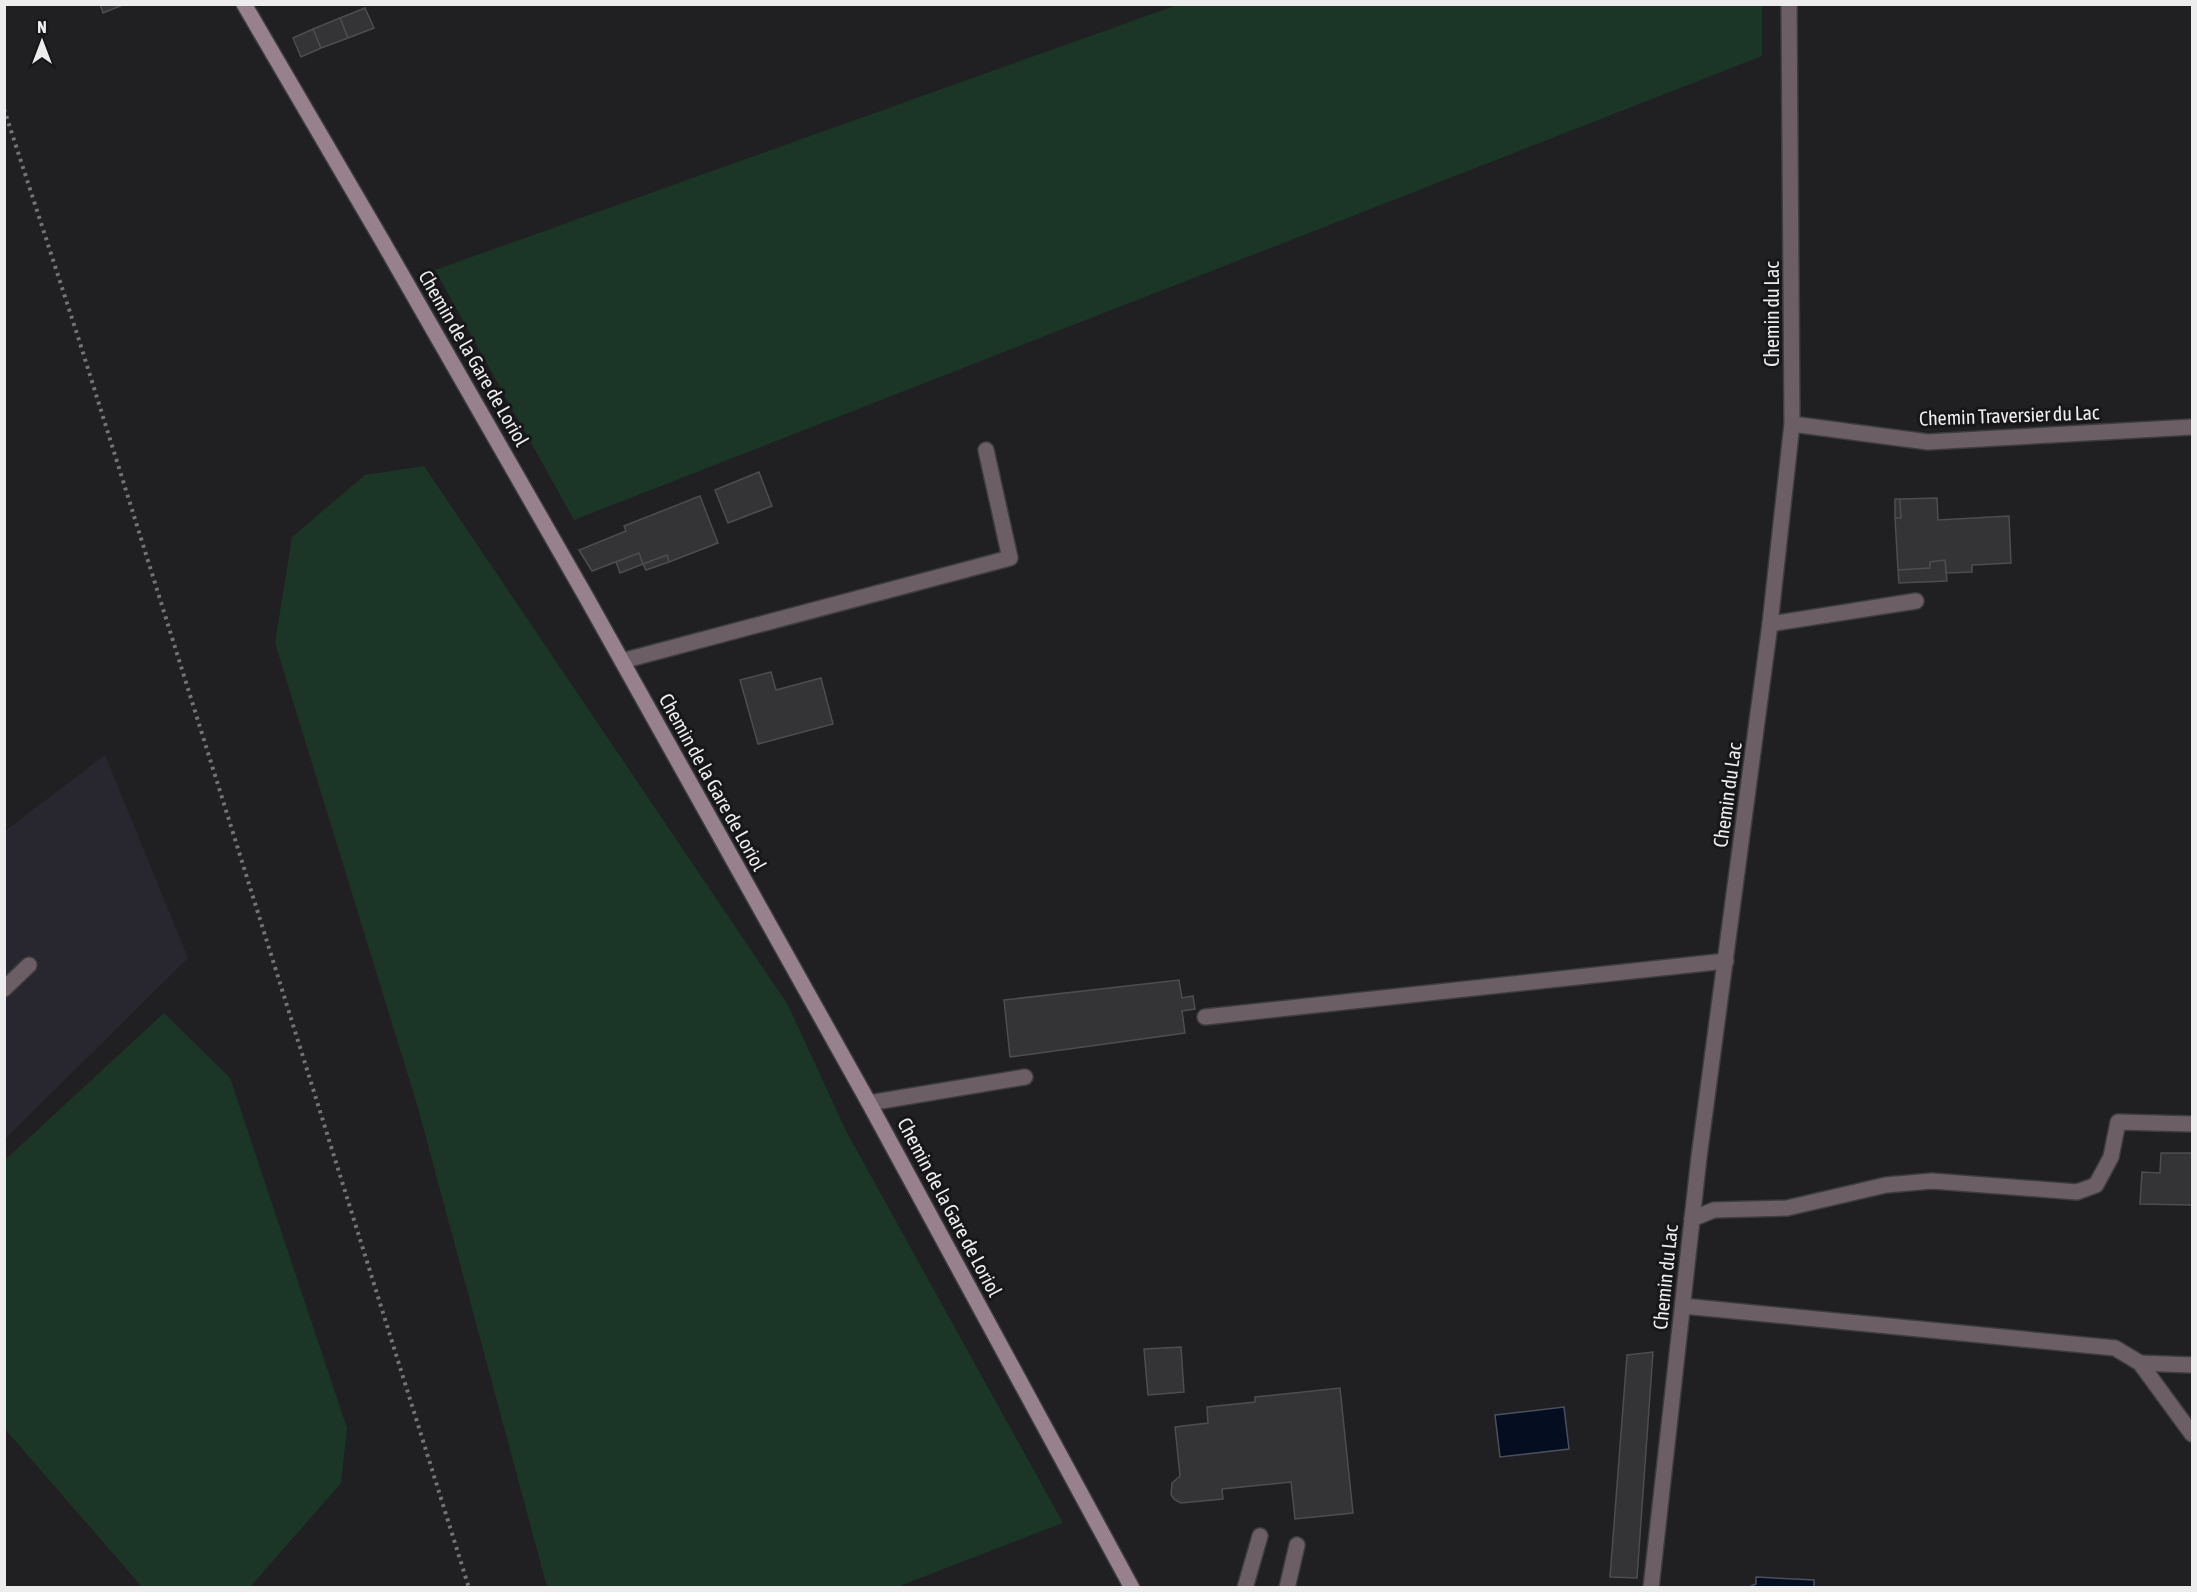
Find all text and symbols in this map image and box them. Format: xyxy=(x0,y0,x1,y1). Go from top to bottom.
north arrow xyxy=(12,12,72,72)
text: N xyxy=(37,18,47,36)
street label: Chemin du Lac xyxy=(1760,261,1783,367)
street label: Chemin de la Gare de Loriol xyxy=(414,266,534,451)
street label: Chemin Traversier du Lac xyxy=(1918,400,2100,430)
street label: Chemin de la Gare de Loriol xyxy=(655,689,772,875)
street label: Chemin du Lac xyxy=(1708,741,1746,849)
street label: Chemin de la Gare de Loriol xyxy=(893,1114,1007,1301)
street label: Chemin du Lac xyxy=(1648,1223,1682,1331)

